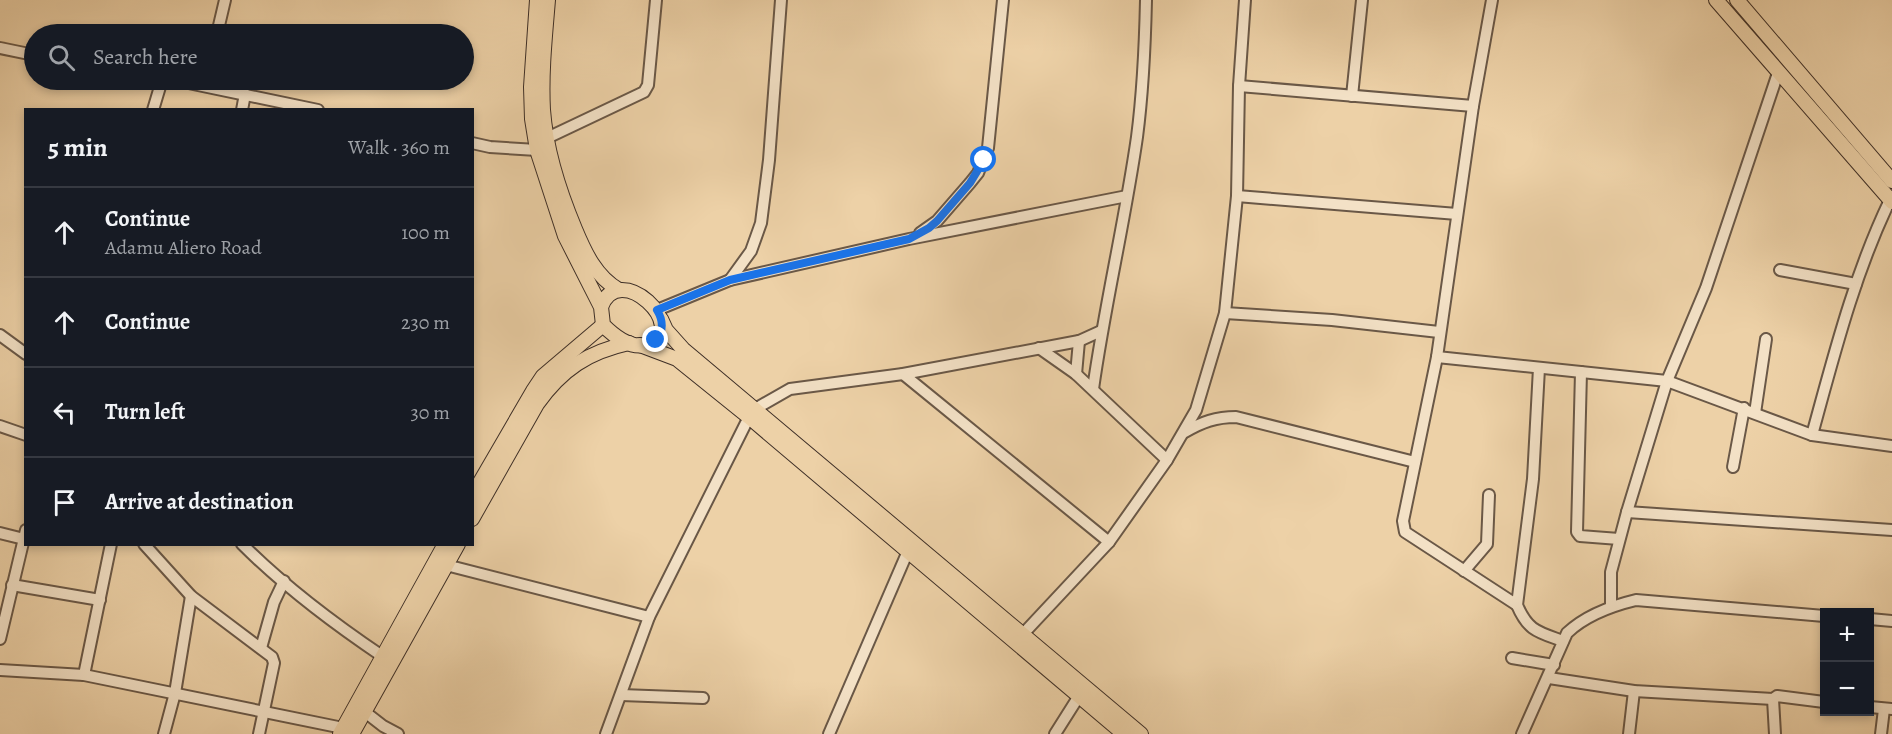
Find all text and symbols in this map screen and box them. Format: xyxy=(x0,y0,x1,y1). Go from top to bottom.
search box xyxy=(24,24,474,90)
icon: search xyxy=(45,41,78,74)
text: Search here xyxy=(93,42,198,72)
text: 5 min xyxy=(48,130,108,165)
text: Walk · 360 m xyxy=(348,134,450,161)
route start xyxy=(970,146,996,172)
text: Continue xyxy=(105,204,190,234)
icon: ahead xyxy=(48,216,81,249)
text: 100 m xyxy=(401,219,450,246)
text: Adamu Aliero Road xyxy=(105,234,262,261)
icon: ahead xyxy=(48,306,81,339)
text: Continue xyxy=(105,307,190,337)
text: 230 m xyxy=(401,309,450,336)
route end xyxy=(642,326,668,352)
icon: left xyxy=(48,396,81,429)
text: Turn left xyxy=(105,397,185,427)
text: 30 m xyxy=(410,399,450,426)
icon: arrive xyxy=(48,486,81,519)
text: Arrive at destination xyxy=(105,487,294,517)
map controls xyxy=(1820,608,1874,716)
button: + xyxy=(1820,608,1874,662)
button: − xyxy=(1820,662,1874,716)

